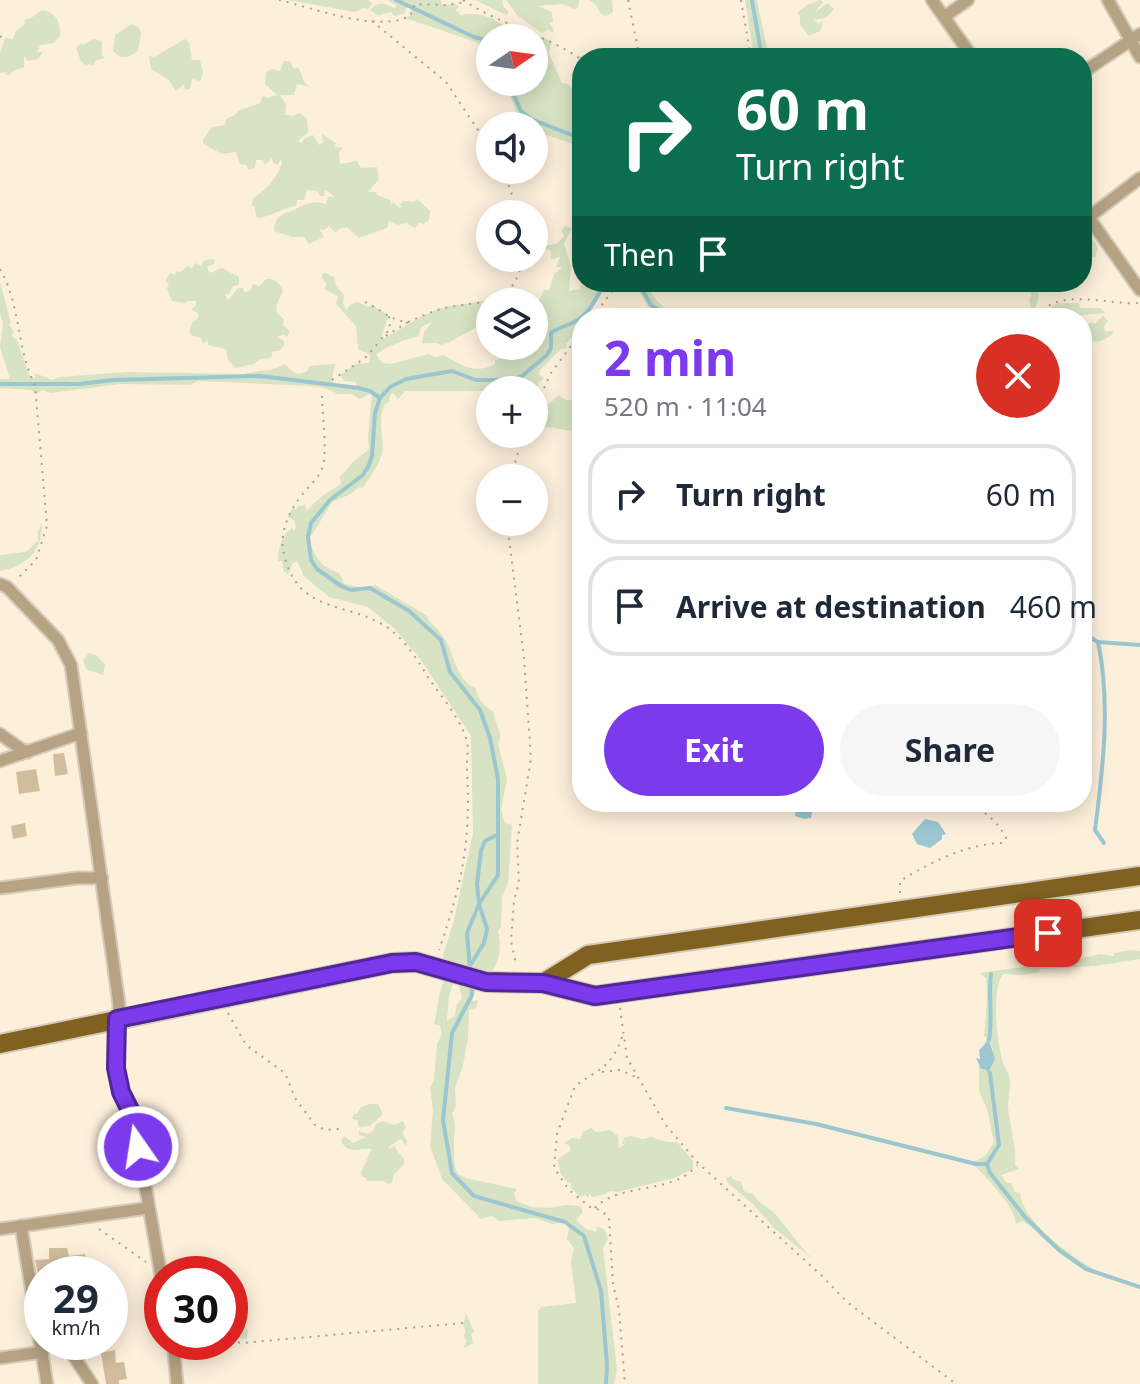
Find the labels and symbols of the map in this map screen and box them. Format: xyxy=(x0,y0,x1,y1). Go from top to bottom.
north arrow xyxy=(476,24,548,96)
pin xyxy=(1014,899,1082,967)
position arrow xyxy=(96,1105,180,1189)
speed limit sign: 30 xyxy=(144,1256,248,1360)

